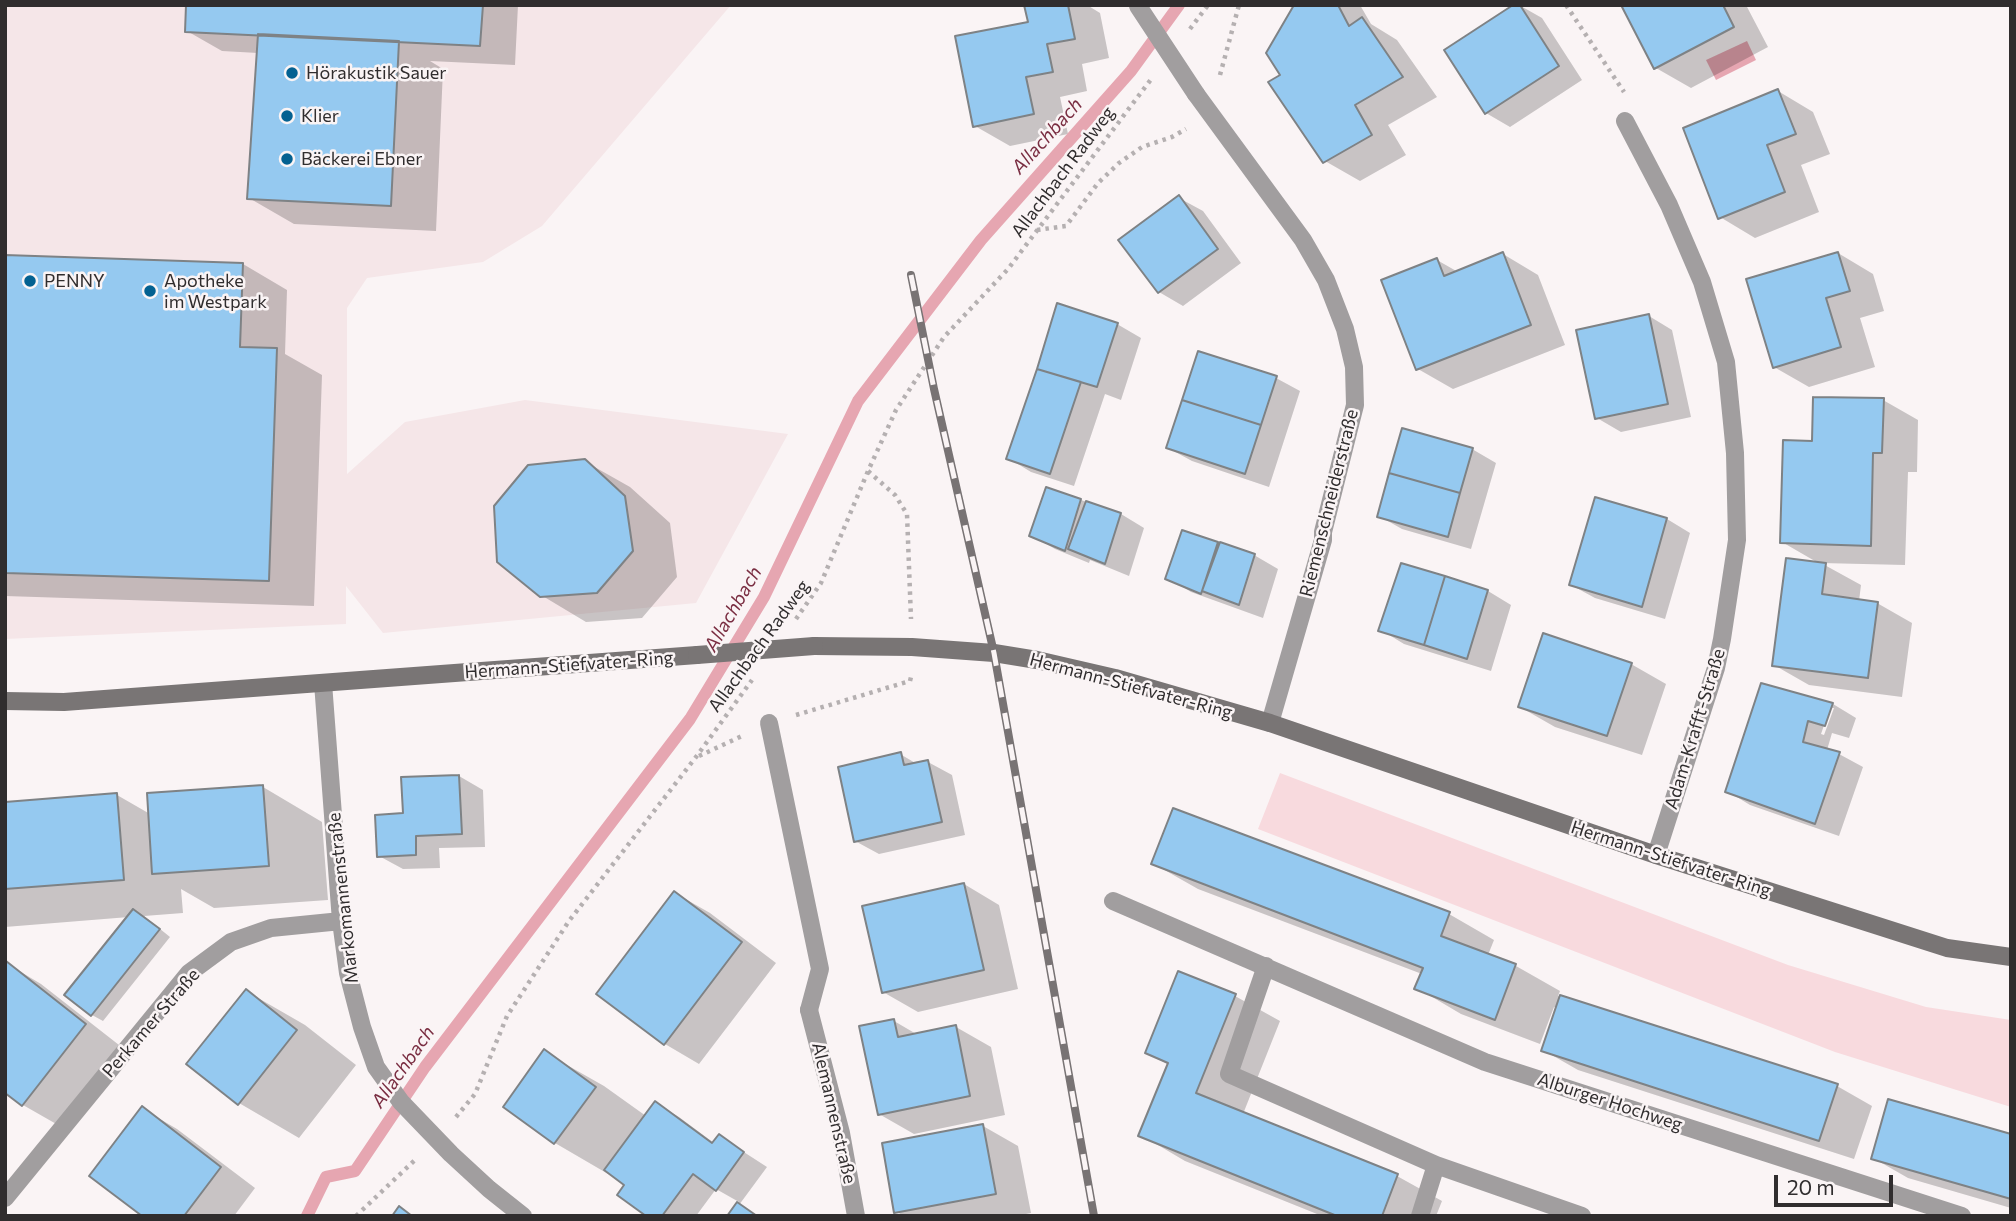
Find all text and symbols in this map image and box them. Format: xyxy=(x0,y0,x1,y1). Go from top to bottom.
place label: Hörakustik Sauer xyxy=(306,62,447,84)
marker: Hörakustik Sauer xyxy=(284,65,300,81)
water label: Allachbach xyxy=(1007,93,1087,179)
street label: Allachbach Radweg xyxy=(1007,102,1119,242)
place label: Klier xyxy=(301,105,339,127)
marker: Klier xyxy=(279,108,295,124)
place label: Bäckerei Ebner xyxy=(301,148,422,170)
marker: Bäckerei Ebner xyxy=(279,151,295,167)
place label: PENNY xyxy=(44,270,105,292)
place label: Apotheke im Westpark xyxy=(164,270,267,312)
marker: PENNY xyxy=(22,273,38,289)
marker: Apotheke im Westpark xyxy=(142,283,158,299)
street label: Riemenschneiderstraße xyxy=(1295,407,1363,599)
water label: Allachbach xyxy=(700,562,766,656)
street label: Allachbach Radweg xyxy=(704,576,814,716)
street label: Adam-Krafft-Straße xyxy=(1660,646,1730,812)
street label: Hermann-Stiefvater-Ring xyxy=(464,647,674,683)
street label: Hermann-Stiefvater-Ring xyxy=(1027,649,1235,723)
street label: Markomannenstraße xyxy=(323,812,363,984)
street label: Hermann-Stiefvater-Ring xyxy=(1568,816,1774,902)
street label: Perkamer Straße xyxy=(98,964,204,1082)
water label: Allachbach xyxy=(367,1022,439,1112)
street label: Alemannenstraße xyxy=(807,1040,861,1186)
street label: Alburger Hochweg xyxy=(1535,1068,1685,1136)
scale bar xyxy=(1778,1162,1897,1206)
text: 20 m xyxy=(1787,1174,1835,1199)

